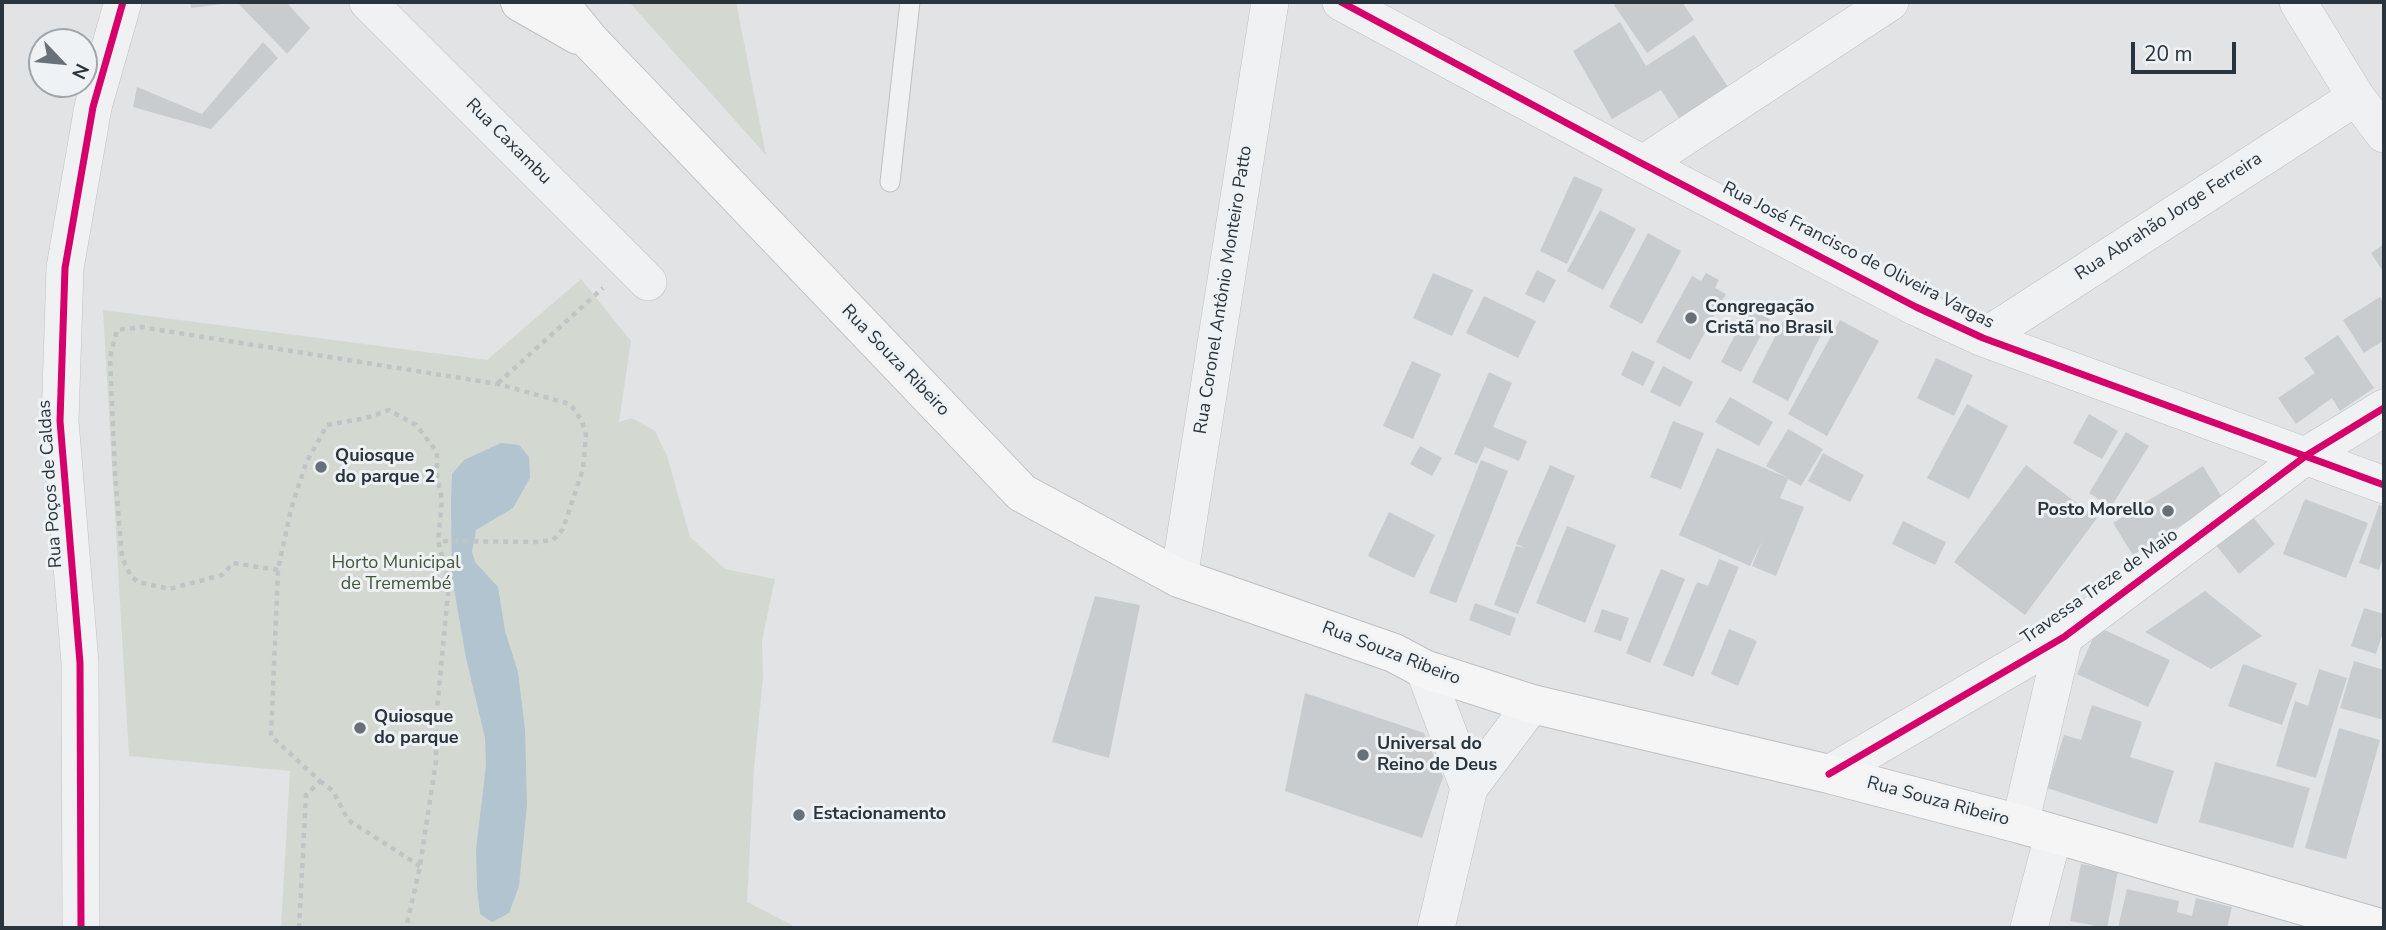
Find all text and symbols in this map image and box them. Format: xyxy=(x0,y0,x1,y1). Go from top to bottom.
north arrow xyxy=(28,28,98,98)
scale bar xyxy=(2134,28,2239,72)
text: 20 m xyxy=(2144,40,2193,68)
text: N xyxy=(65,59,95,83)
street label: Rua Caxambu xyxy=(461,95,555,189)
street label: Rua Coronel Antônio Monteiro Patto xyxy=(1191,144,1257,436)
street label: Rua Abrahão Jorge Ferreira xyxy=(2071,148,2267,286)
street label: Rua José Francisco de Oliveira Vargas xyxy=(1718,178,1998,334)
place label: Congregação Cristã no Brasil xyxy=(1705,297,1833,340)
street label: Rua Souza Ribeiro xyxy=(836,301,954,421)
marker: Congregação Cristã no Brasil xyxy=(1683,310,1699,326)
street label: Rua Poços de Caldas xyxy=(34,399,68,569)
place label: Quiosque do parque 2 xyxy=(335,446,435,489)
marker: Quiosque do parque 2 xyxy=(313,459,329,475)
place label: Posto Morello xyxy=(2037,500,2154,522)
marker: Posto Morello xyxy=(2160,503,2176,519)
street label: Travessa Treze de Maio xyxy=(2017,525,2183,649)
park label: Horto Municipal de Tremembé xyxy=(331,553,461,596)
street label: Rua Souza Ribeiro xyxy=(1319,618,1463,690)
place label: Quiosque do parque xyxy=(374,707,459,750)
marker: Quiosque do parque xyxy=(352,720,368,736)
place label: Universal do Reino de Deus xyxy=(1377,734,1497,776)
marker: Universal do Reino de Deus xyxy=(1355,747,1371,763)
street label: Rua Souza Ribeiro xyxy=(1864,773,2012,831)
place label: Estacionamento xyxy=(813,804,946,826)
marker: Estacionamento xyxy=(791,807,807,823)

